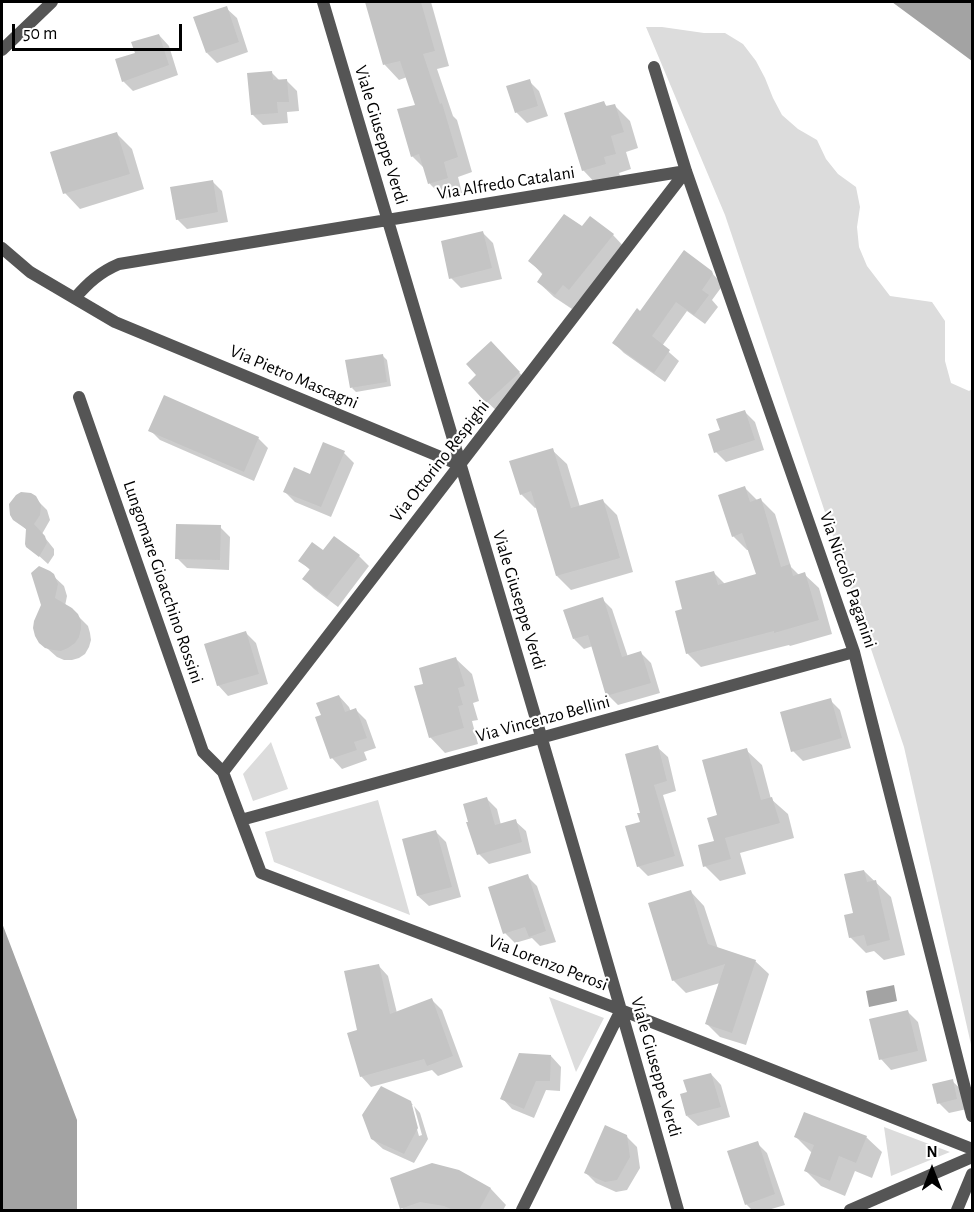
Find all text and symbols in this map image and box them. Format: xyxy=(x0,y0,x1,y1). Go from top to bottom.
scale bar xyxy=(15,12,184,50)
text: 50 m xyxy=(23,25,57,43)
street label: Viale Giuseppe Verdi xyxy=(350,63,412,207)
street label: Via Alfredo Catalani xyxy=(436,161,576,205)
street label: Via Pietro Mascagni xyxy=(226,340,362,414)
street label: Via Ottorino Respighi xyxy=(386,396,494,526)
street label: Lungomare Gioacchino Rossini xyxy=(118,478,208,686)
street label: Via Niccolò Paganini xyxy=(815,509,881,651)
street label: Viale Giuseppe Verdi xyxy=(488,528,550,672)
street label: Via Vincenzo Bellini xyxy=(474,691,612,747)
street label: Via Lorenzo Perosi xyxy=(485,930,611,996)
street label: Viale Giuseppe Verdi xyxy=(626,995,686,1139)
north arrow xyxy=(902,1140,962,1200)
text: N xyxy=(926,1144,938,1160)

